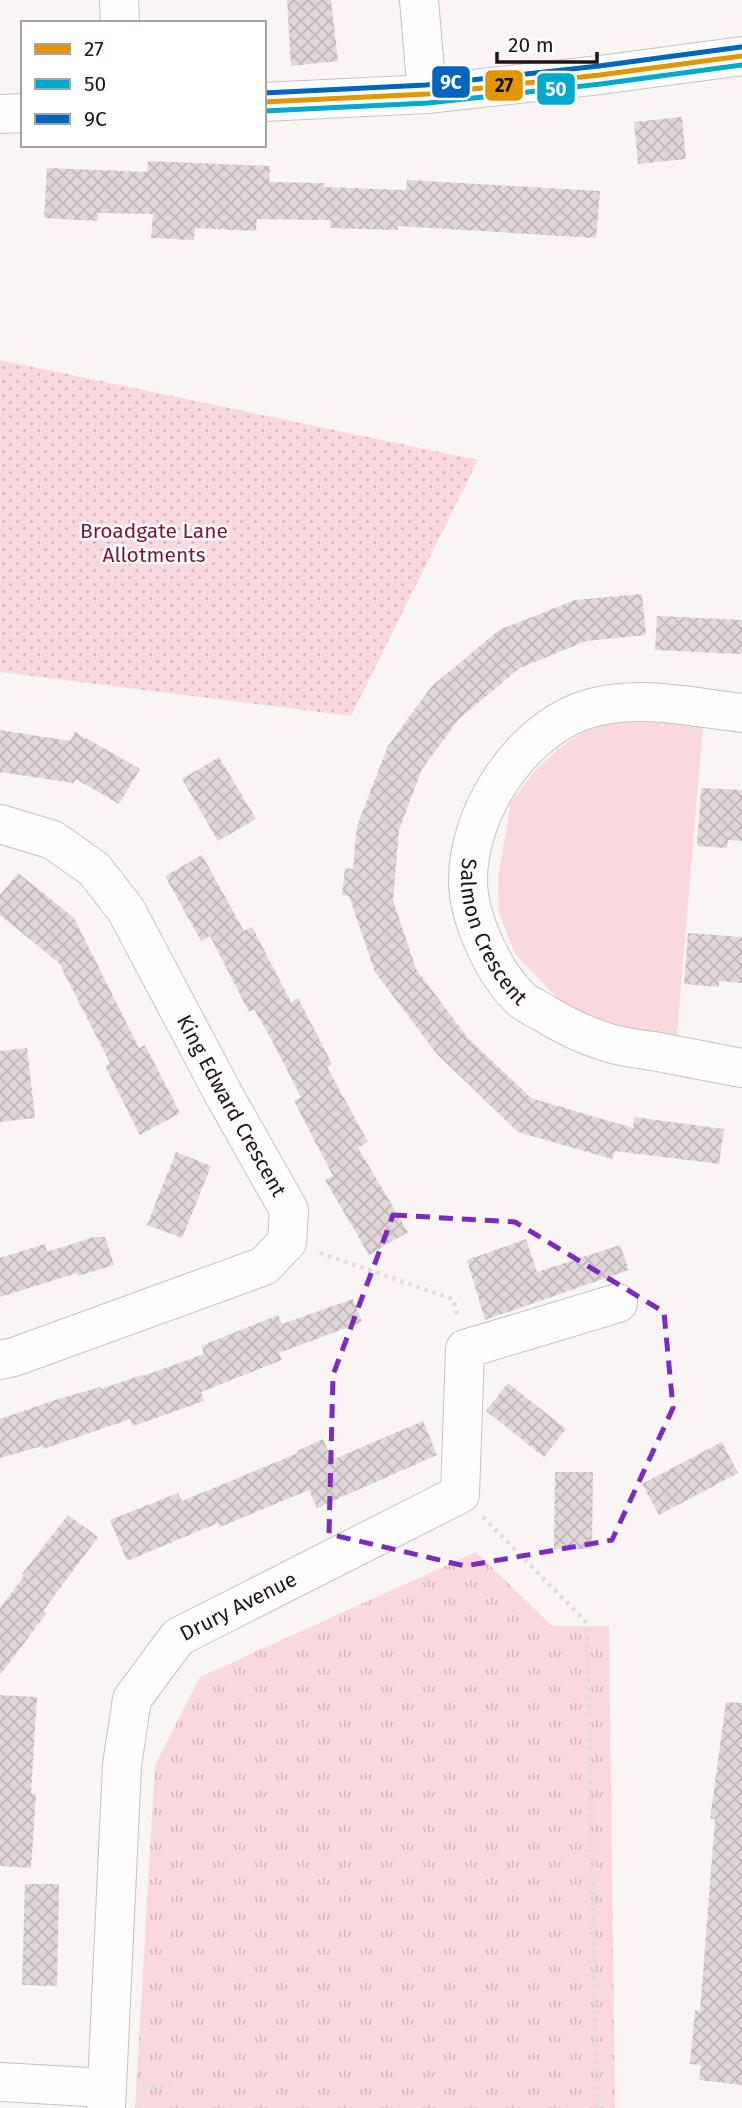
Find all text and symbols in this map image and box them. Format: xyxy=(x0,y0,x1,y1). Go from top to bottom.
legend xyxy=(21,21,266,147)
scale bar xyxy=(497,21,597,65)
text: 20 m xyxy=(508,32,554,58)
text: 27 xyxy=(84,36,104,62)
line badge: 9C xyxy=(431,65,471,99)
line badge: 27 xyxy=(484,69,524,102)
text: 50 xyxy=(84,71,106,97)
text: 9C xyxy=(440,71,462,94)
line badge: 50 xyxy=(536,72,576,106)
text: 27 xyxy=(495,74,513,97)
text: 50 xyxy=(545,78,567,101)
text: 9C xyxy=(84,106,107,132)
park label: Broadgate Lane Allotments xyxy=(80,518,228,568)
street label: Salmon Crescent xyxy=(455,857,533,1011)
street label: King Edward Crescent xyxy=(171,1011,292,1202)
street label: Drury Avenue xyxy=(176,1566,301,1647)

